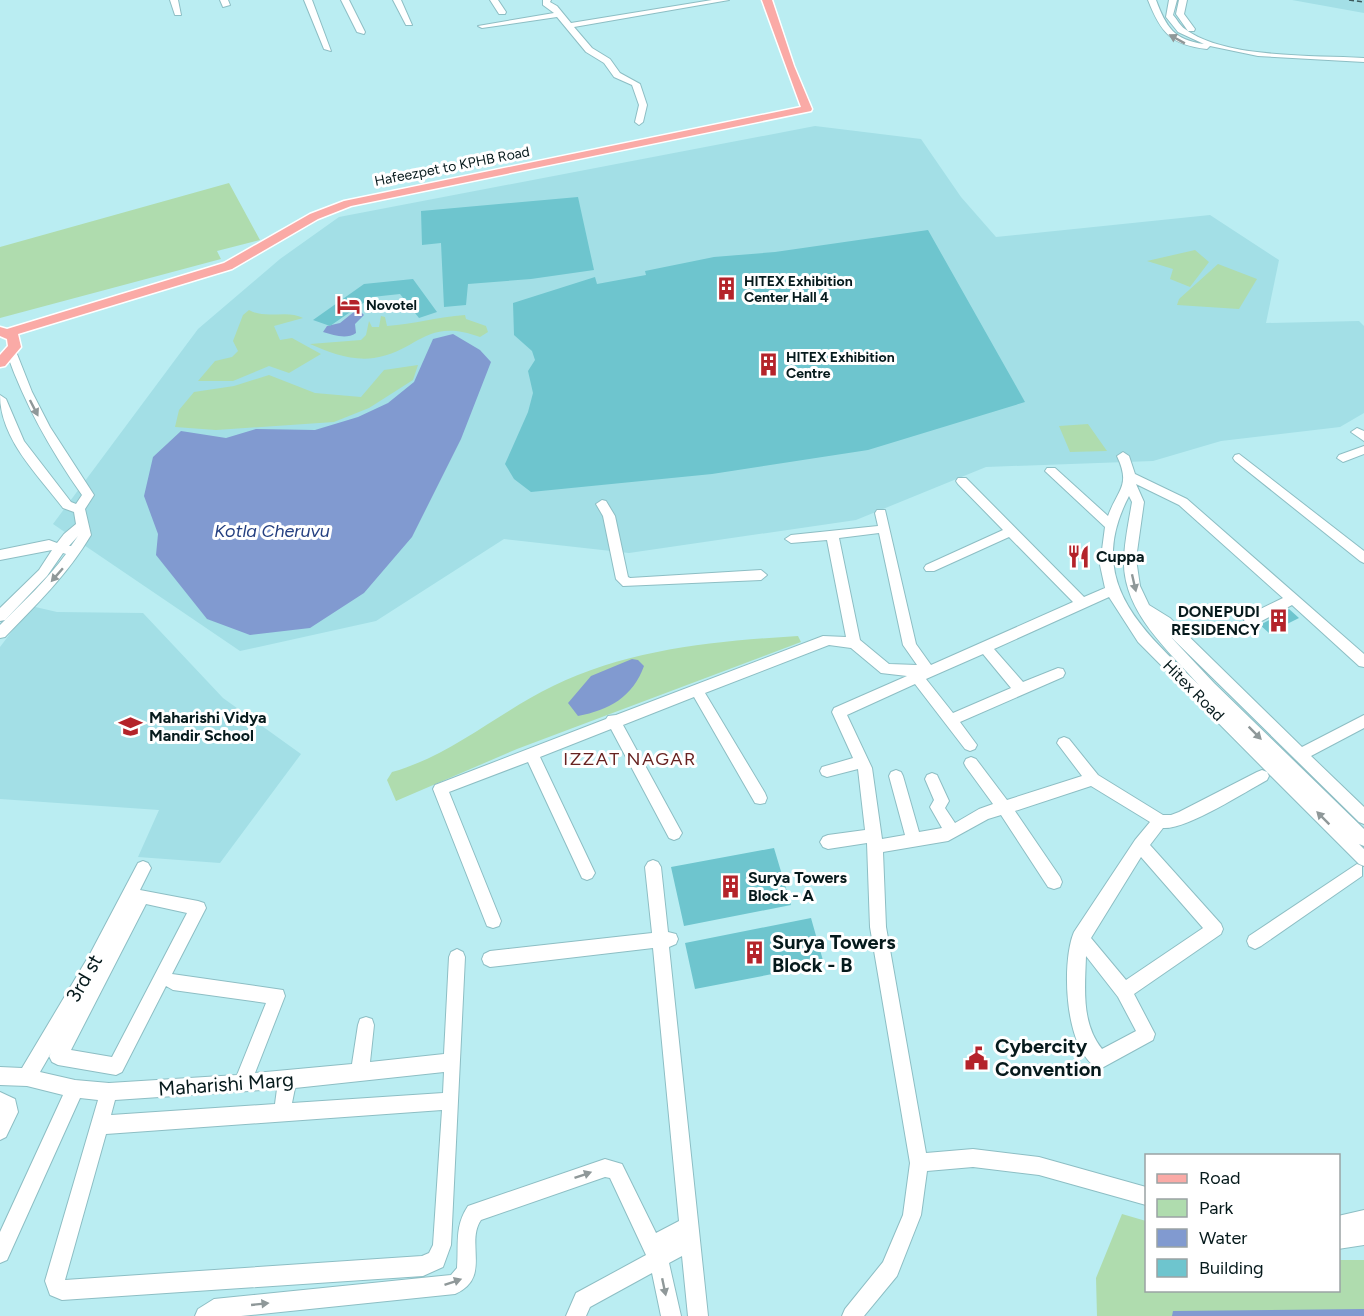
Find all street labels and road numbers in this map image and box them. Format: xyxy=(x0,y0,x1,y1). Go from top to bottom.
street label: Hafeezpet to KPHB Road xyxy=(373,143,531,190)
street label: Hitex Road xyxy=(1159,656,1228,725)
street label: 3rd st xyxy=(61,950,107,1006)
street label: Maharishi Marg xyxy=(158,1067,294,1101)

